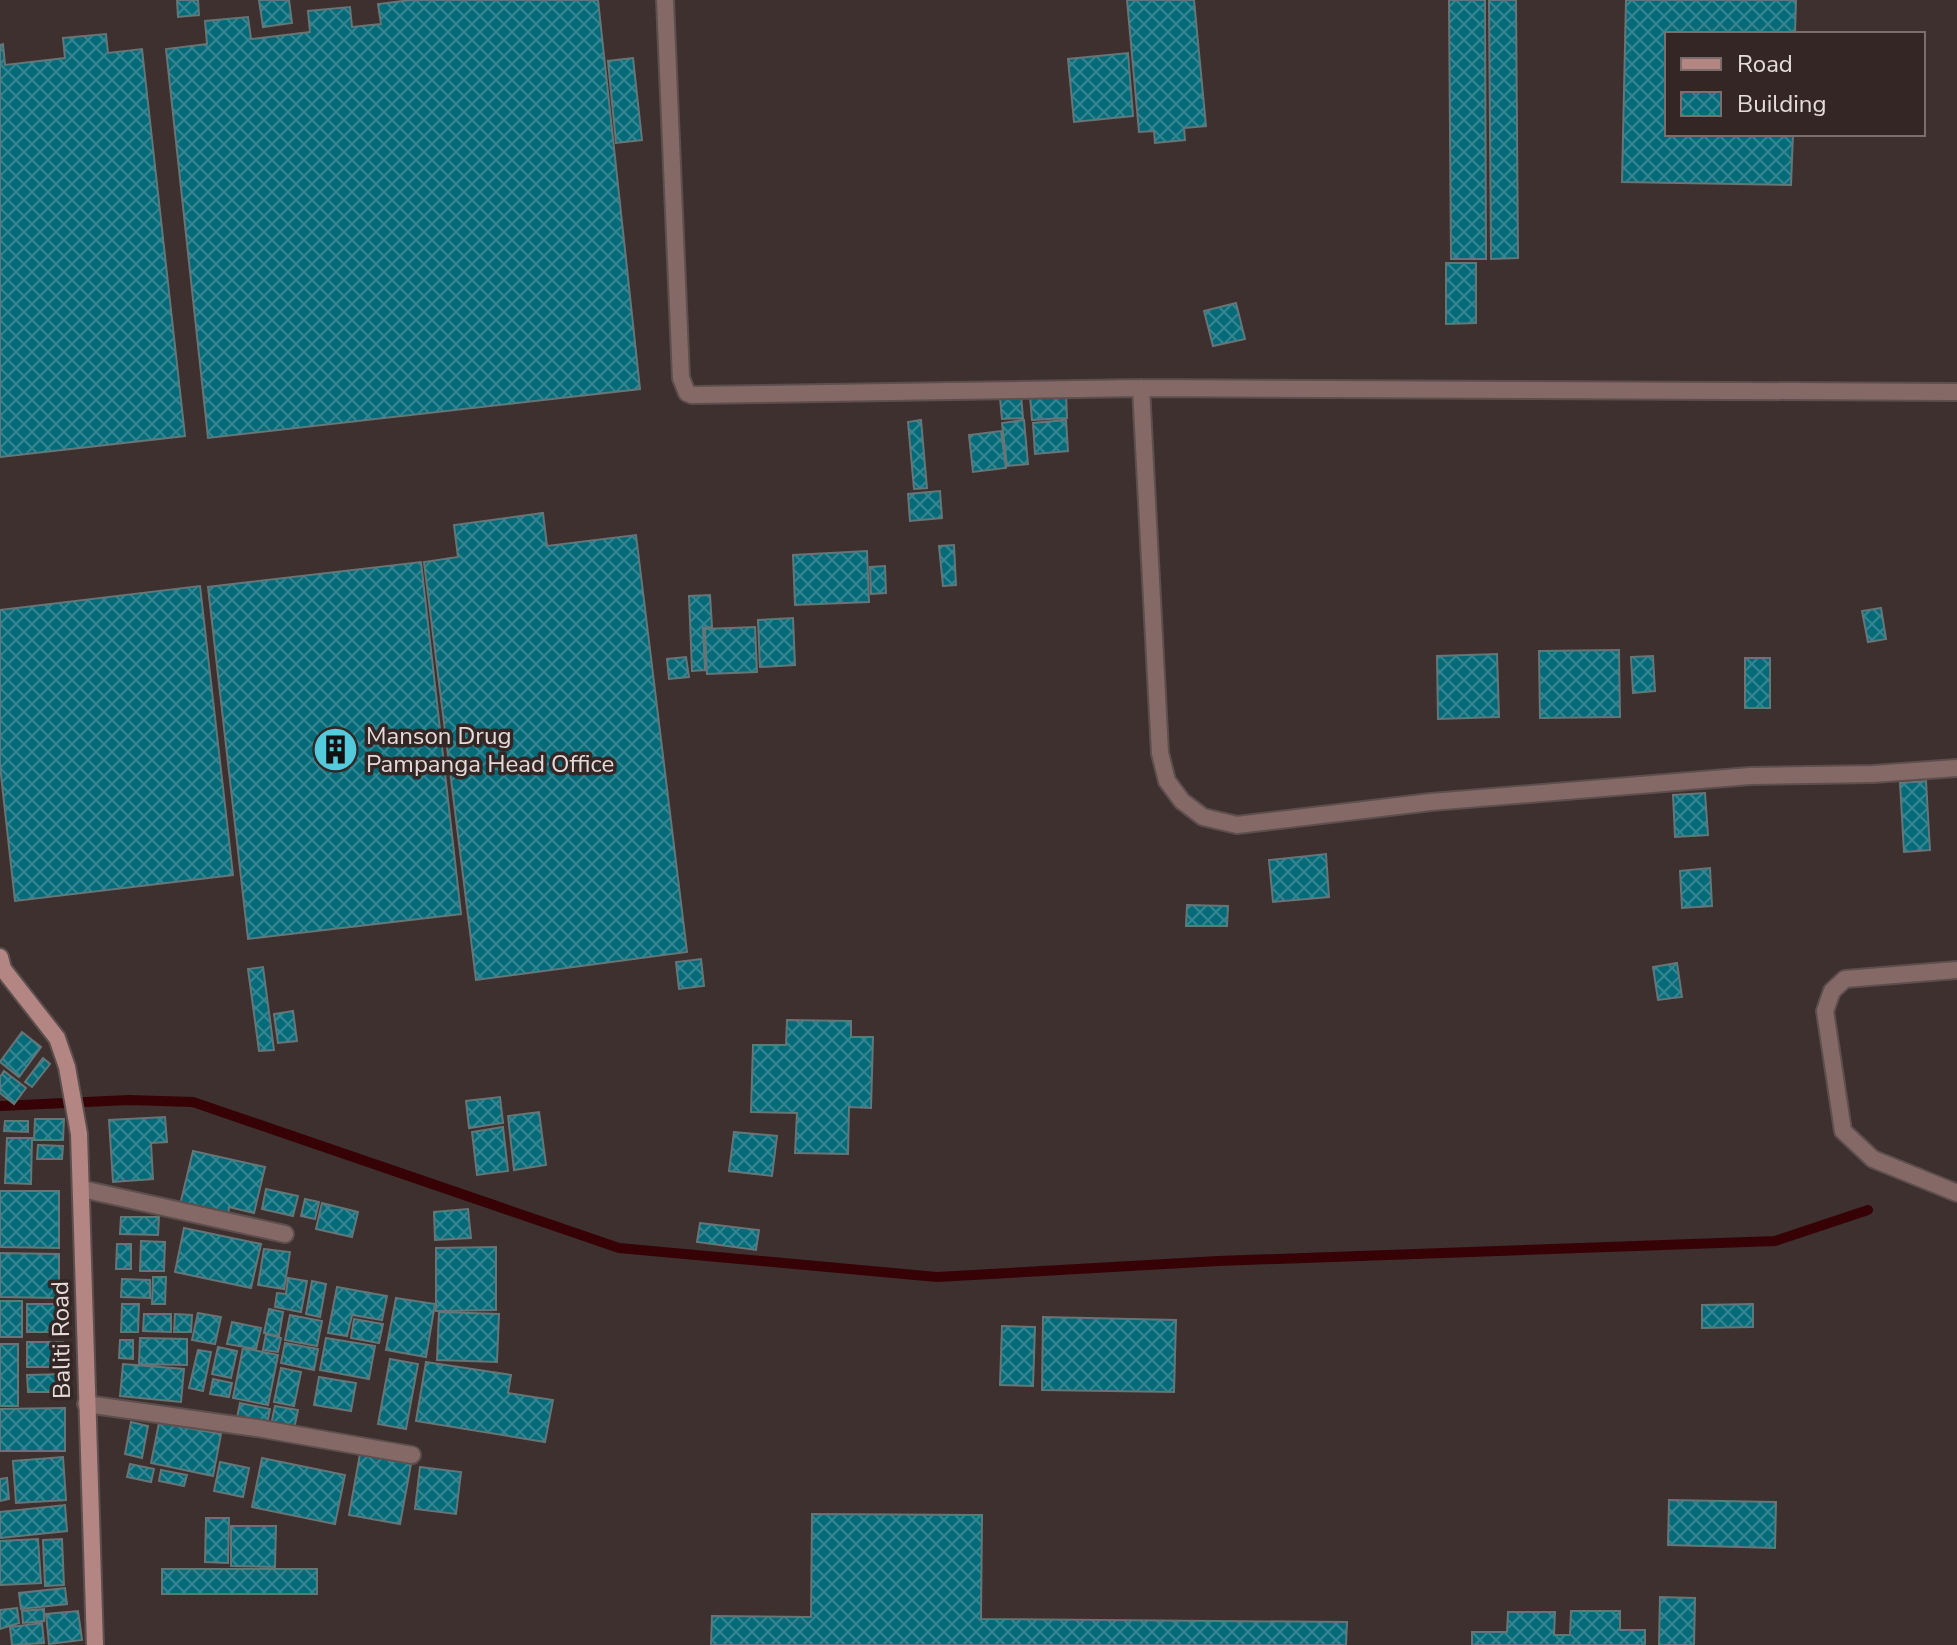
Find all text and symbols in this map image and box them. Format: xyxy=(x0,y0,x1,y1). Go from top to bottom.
legend xyxy=(1665,32,1925,136)
text: Road xyxy=(1737,48,1793,80)
text: Building xyxy=(1737,88,1827,120)
place label: Manson Drug Pampanga Head Office xyxy=(366,720,614,780)
building icon: Manson Drug Pampanga Head Office xyxy=(311,726,359,774)
street label: Baliti Road xyxy=(44,1281,78,1399)

